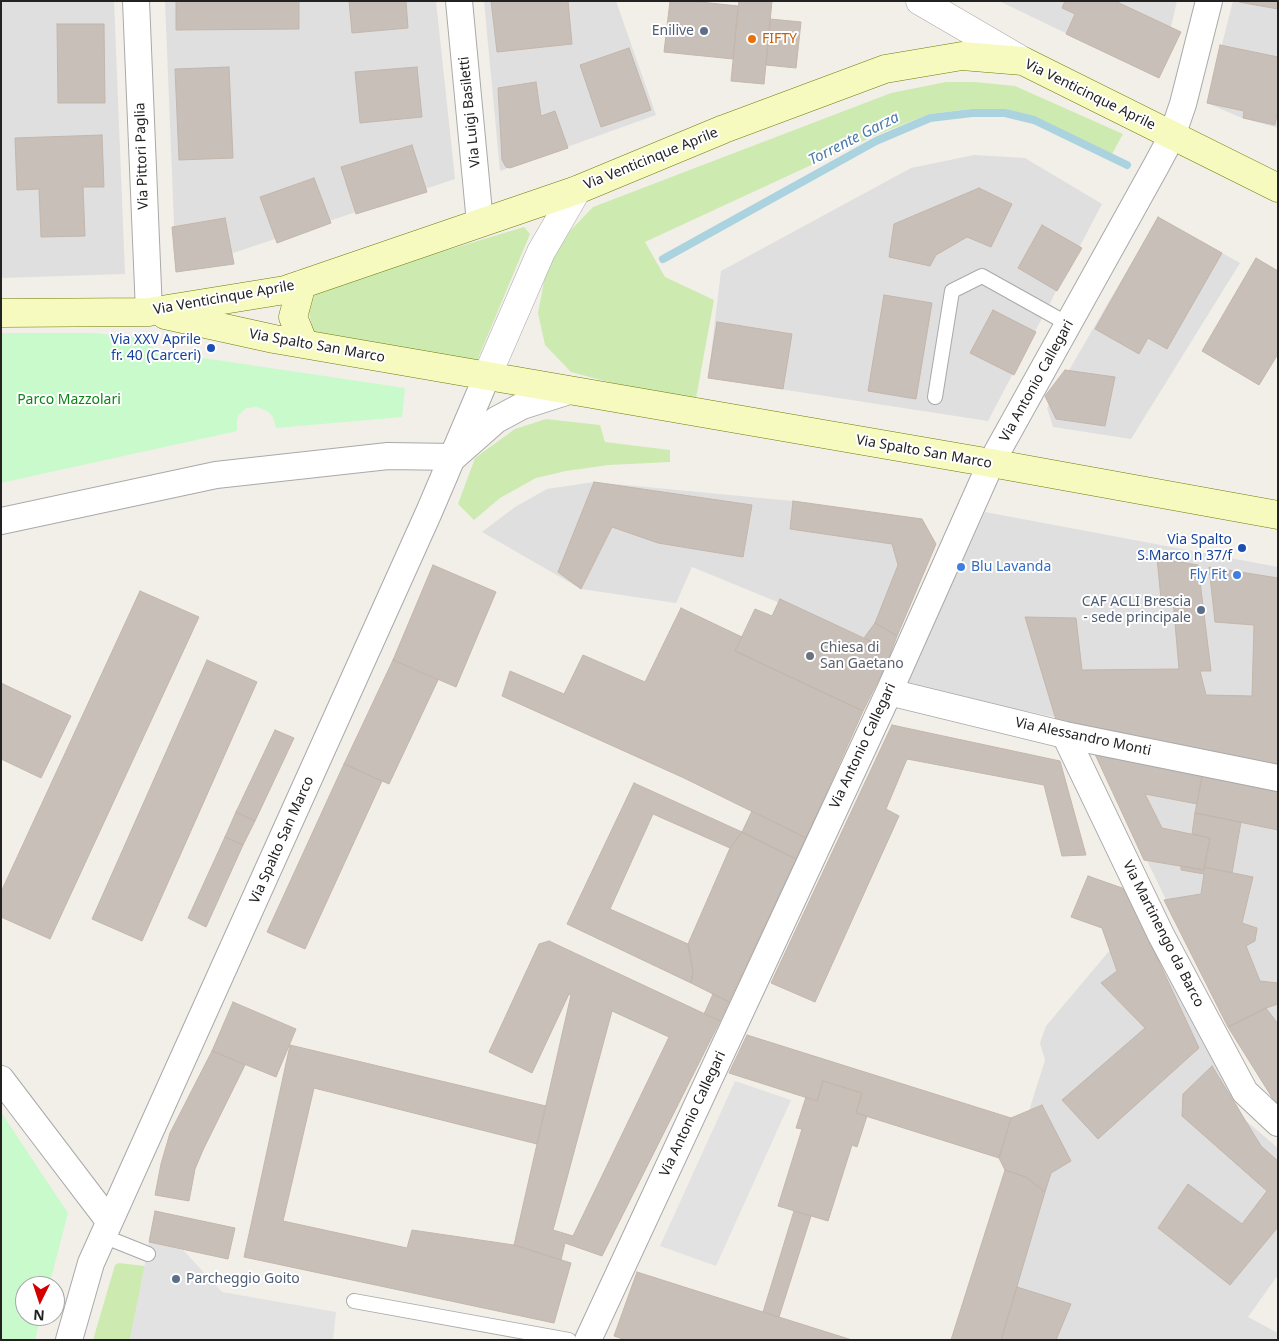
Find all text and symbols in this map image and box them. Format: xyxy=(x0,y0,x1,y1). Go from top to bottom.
place label: Enilive xyxy=(652,23,694,39)
marker: Enilive xyxy=(698,25,710,37)
place label: FIFTY xyxy=(762,31,797,47)
marker: FIFTY xyxy=(746,33,758,45)
street label: Via Luigi Basiletti xyxy=(456,56,484,168)
street label: Via Venticinque Aprile xyxy=(1022,56,1158,134)
street label: Via Pittori Paglia xyxy=(132,102,152,210)
water label: Torrente Garza xyxy=(806,109,902,169)
street label: Via Venticinque Aprile xyxy=(582,124,720,194)
street label: Via Venticinque Aprile xyxy=(152,277,296,319)
street label: Via Antonio Callegari xyxy=(997,317,1077,445)
street label: Via Spalto San Marco xyxy=(248,326,386,366)
place label: Via XXV Aprile fr. 40 (Carceri) xyxy=(111,332,201,364)
marker: Via XXV Aprile fr. 40 (Carceri) xyxy=(205,342,217,354)
park label: Parco Mazzolari xyxy=(17,392,121,408)
street label: Via Spalto San Marco xyxy=(855,432,993,472)
place label: Via Spalto S.Marco n 37/f xyxy=(1137,532,1232,564)
marker: Via Spalto S.Marco n 37/f xyxy=(1236,542,1248,554)
place label: Blu Lavanda xyxy=(971,559,1051,575)
marker: Blu Lavanda xyxy=(955,561,967,573)
place label: Fly Fit xyxy=(1189,567,1227,583)
marker: Fly Fit xyxy=(1231,569,1243,581)
place label: CAF ACLI Brescia - sede principale xyxy=(1082,594,1191,626)
marker: CAF ACLI Brescia - sede principale xyxy=(1195,604,1207,616)
place label: Chiesa di San Gaetano xyxy=(820,640,904,672)
marker: Chiesa di San Gaetano xyxy=(804,650,816,662)
street label: Via Antonio Callegari xyxy=(827,681,899,811)
street label: Via Alessandro Monti xyxy=(1013,714,1153,760)
street label: Via Spalto San Marco xyxy=(246,774,318,906)
street label: Via Martinengo da Barco xyxy=(1119,858,1207,1010)
street label: Via Antonio Callegari xyxy=(657,1049,729,1179)
place label: Parcheggio Goito xyxy=(186,1271,300,1287)
marker: Parcheggio Goito xyxy=(170,1273,182,1285)
north arrow xyxy=(15,1276,65,1326)
text: N xyxy=(33,1306,45,1325)

